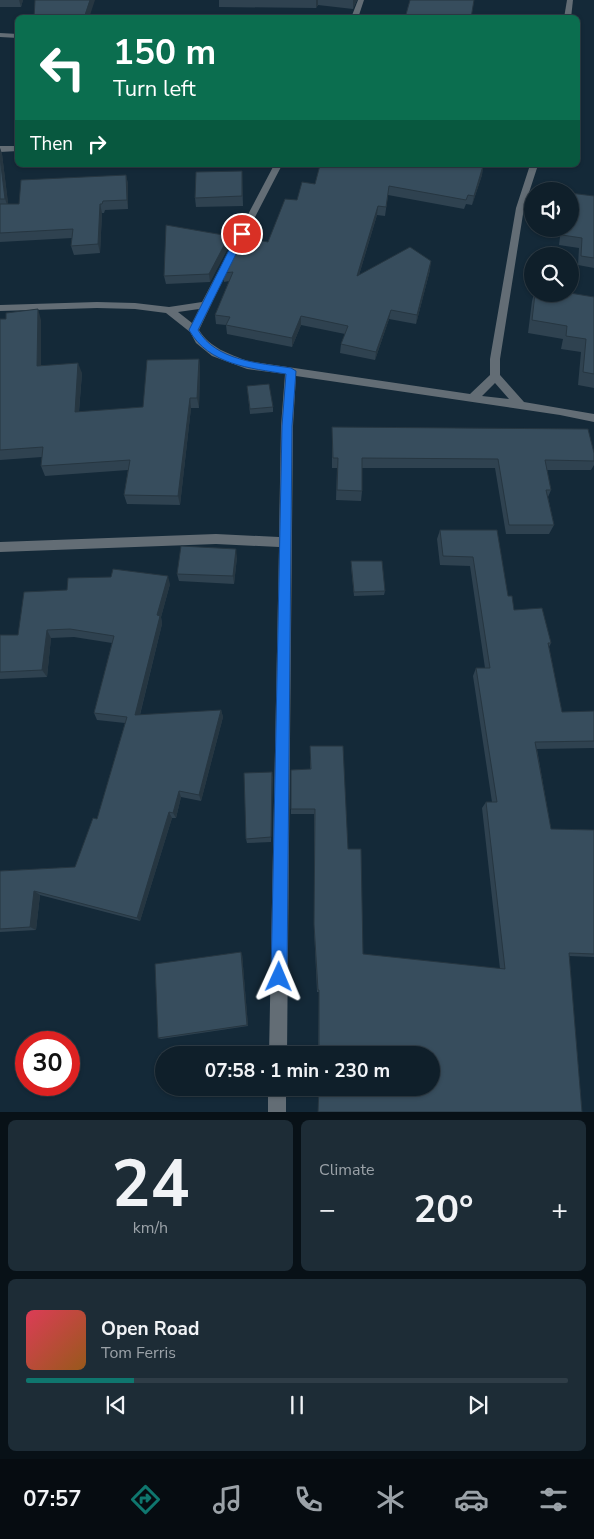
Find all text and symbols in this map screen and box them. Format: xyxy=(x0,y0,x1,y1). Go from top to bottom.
text: 150 m xyxy=(113,29,216,76)
icon: left xyxy=(30,35,95,100)
text: Turn left xyxy=(113,74,196,104)
icon: right xyxy=(83,130,111,158)
text: Then xyxy=(30,131,73,157)
map controls xyxy=(524,182,579,302)
button: sound xyxy=(524,182,579,237)
pin xyxy=(221,213,263,255)
icon: arrive xyxy=(228,220,256,248)
button: search xyxy=(524,247,579,302)
position arrow xyxy=(252,950,304,1002)
speed limit sign: 30 xyxy=(15,1031,80,1096)
text: 07:58 · 1 min · 230 m xyxy=(205,1058,390,1084)
text: 24 xyxy=(111,1140,190,1229)
text: Climate xyxy=(319,1159,374,1181)
text: 20° xyxy=(413,1184,474,1235)
text: − xyxy=(319,1191,336,1229)
text: + xyxy=(551,1191,568,1229)
text: km/h xyxy=(133,1217,168,1239)
text: Open Road xyxy=(101,1316,199,1342)
text: Tom Ferris xyxy=(101,1342,176,1364)
icon: previous xyxy=(102,1391,130,1419)
icon: pause xyxy=(283,1391,311,1419)
icon: next xyxy=(464,1391,492,1419)
icon: directions xyxy=(128,1482,163,1517)
icon: music xyxy=(210,1482,245,1517)
icon: phone xyxy=(291,1482,326,1517)
icon: climate xyxy=(373,1482,408,1517)
icon: car xyxy=(454,1482,489,1517)
icon: filters xyxy=(536,1482,571,1517)
text: 07:57 xyxy=(23,1484,82,1514)

